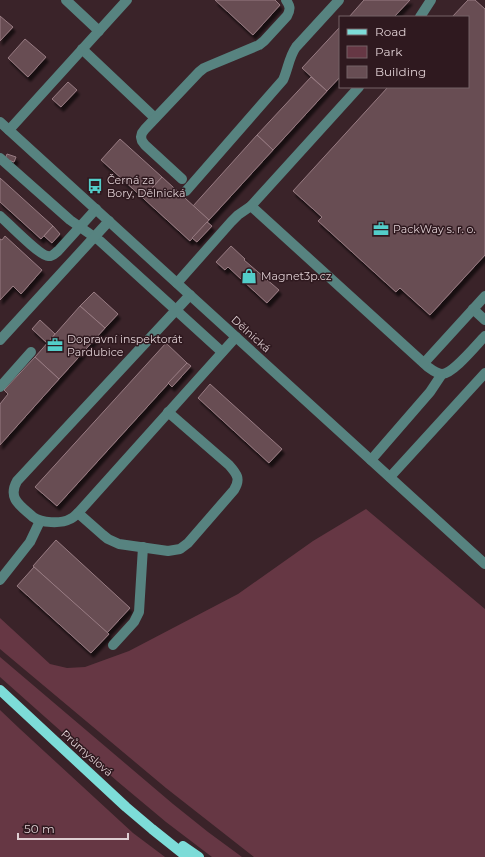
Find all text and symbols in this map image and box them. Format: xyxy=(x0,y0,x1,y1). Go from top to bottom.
legend xyxy=(339,16,469,88)
text: Road xyxy=(375,24,406,39)
text: Park xyxy=(375,44,403,59)
text: Building xyxy=(375,64,426,79)
place label: Černá za Bory, Dělnická xyxy=(107,173,185,200)
bus stop icon: Černá za Bory, Dělnická xyxy=(86,177,104,195)
office icon: PackWay s. r. o. xyxy=(372,220,390,238)
place label: PackWay s. r. o. xyxy=(393,222,476,236)
shop icon: Magnet3p.cz xyxy=(240,267,258,285)
place label: Magnet3p.cz xyxy=(261,269,332,283)
street label: Dělnická xyxy=(228,313,274,355)
place label: Dopravní inspektorát Pardubice xyxy=(67,332,183,359)
office icon: Dopravní inspektorát Pardubice xyxy=(46,336,64,354)
street label: Průmyslová xyxy=(58,727,116,779)
scale bar xyxy=(18,815,128,841)
text: 50 m xyxy=(24,821,55,836)

